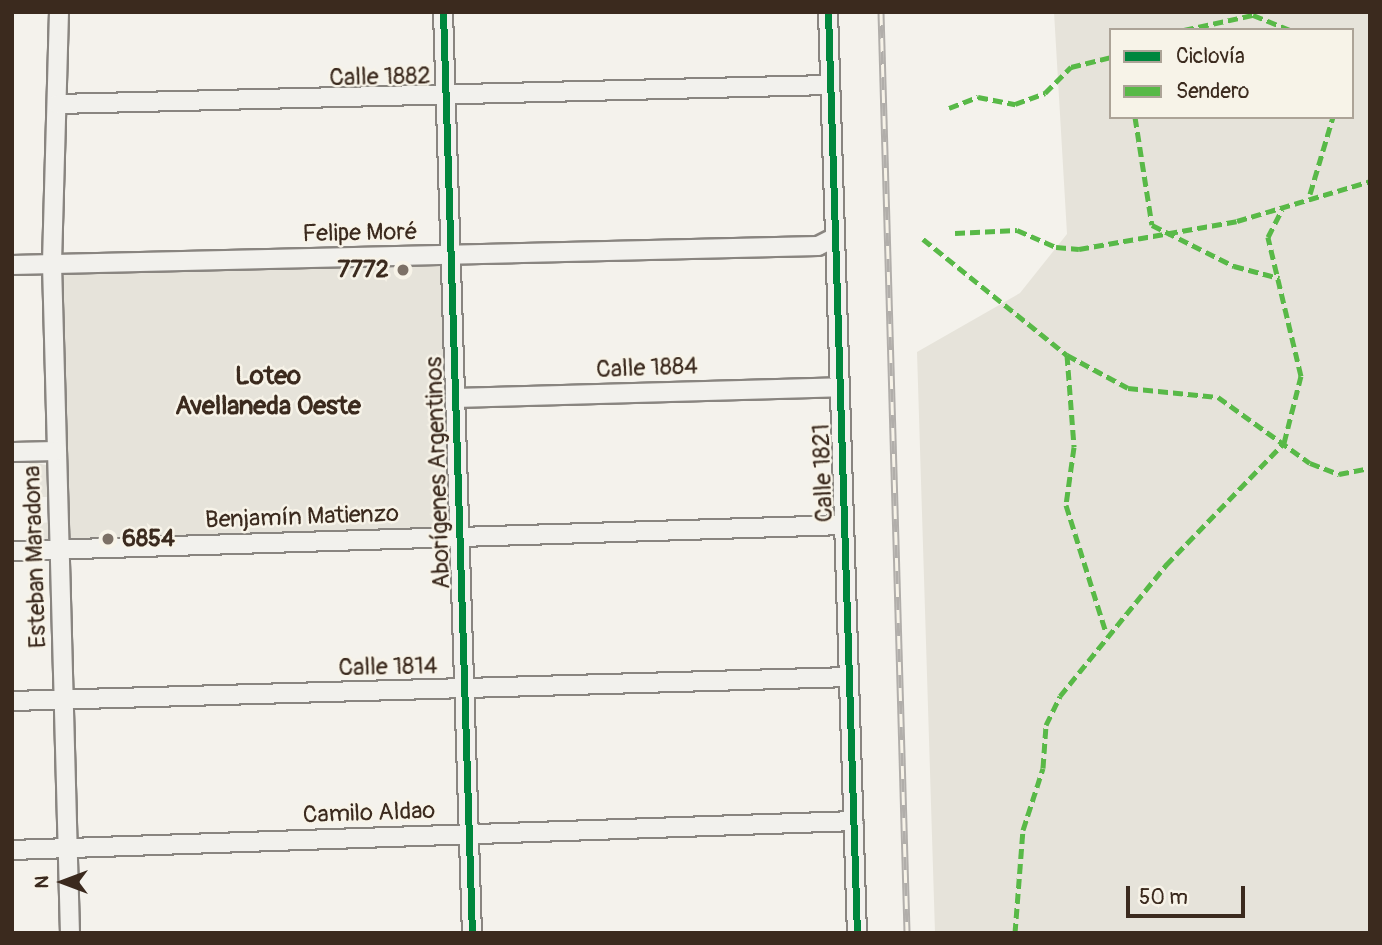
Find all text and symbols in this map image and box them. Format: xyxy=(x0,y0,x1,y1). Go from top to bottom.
legend xyxy=(1109,28,1354,119)
text: Ciclovía xyxy=(1176,43,1245,70)
street label: Calle 1882 xyxy=(329,62,431,92)
text: Sendero xyxy=(1176,78,1249,105)
street label: Felipe Moré xyxy=(302,218,418,248)
place label: 7772 xyxy=(337,256,389,284)
marker: 7772 xyxy=(395,262,411,278)
street label: Calle 1884 xyxy=(596,352,698,384)
street label: Aborígenes Argentinos xyxy=(420,356,456,590)
district label: Loteo Avellaneda Oeste xyxy=(175,361,361,422)
street label: Calle 1821 xyxy=(807,423,839,523)
street label: Esteban Maradona xyxy=(17,465,53,649)
street label: Benjamín Matienzo xyxy=(205,499,399,535)
place label: 6854 xyxy=(122,525,175,553)
marker: 6854 xyxy=(100,531,116,547)
street label: Calle 1814 xyxy=(338,652,438,682)
street label: Camilo Aldao xyxy=(302,796,436,830)
north arrow xyxy=(28,847,98,917)
scale bar xyxy=(1130,872,1249,916)
text: N xyxy=(30,876,54,888)
text: 50 m xyxy=(1139,884,1188,911)

